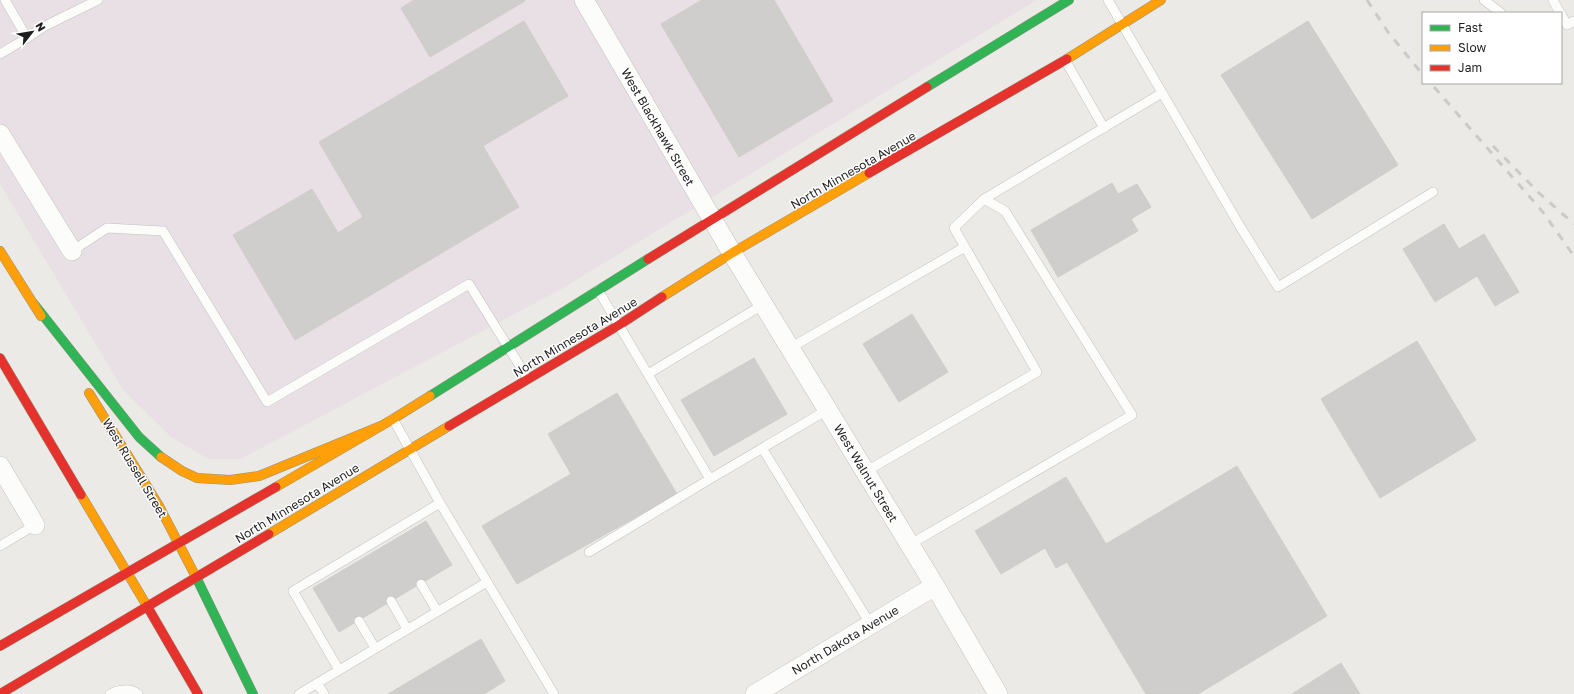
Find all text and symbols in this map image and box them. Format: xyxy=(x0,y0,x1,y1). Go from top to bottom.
north arrow xyxy=(12,12,52,52)
legend xyxy=(1422,12,1562,84)
text: N xyxy=(33,20,49,34)
text: Fast xyxy=(1458,20,1483,35)
text: Slow xyxy=(1458,40,1486,55)
text: Jam xyxy=(1458,60,1482,75)
street label: West Blackhawk Street xyxy=(618,66,698,189)
street label: North Minnesota Avenue xyxy=(788,128,918,212)
street label: North Minnesota Avenue xyxy=(510,294,640,380)
street label: West Russell Street xyxy=(99,416,171,521)
street label: West Walnut Street xyxy=(831,421,901,525)
street label: North Minnesota Avenue xyxy=(232,460,362,546)
street label: North Dakota Avenue xyxy=(789,602,901,678)

